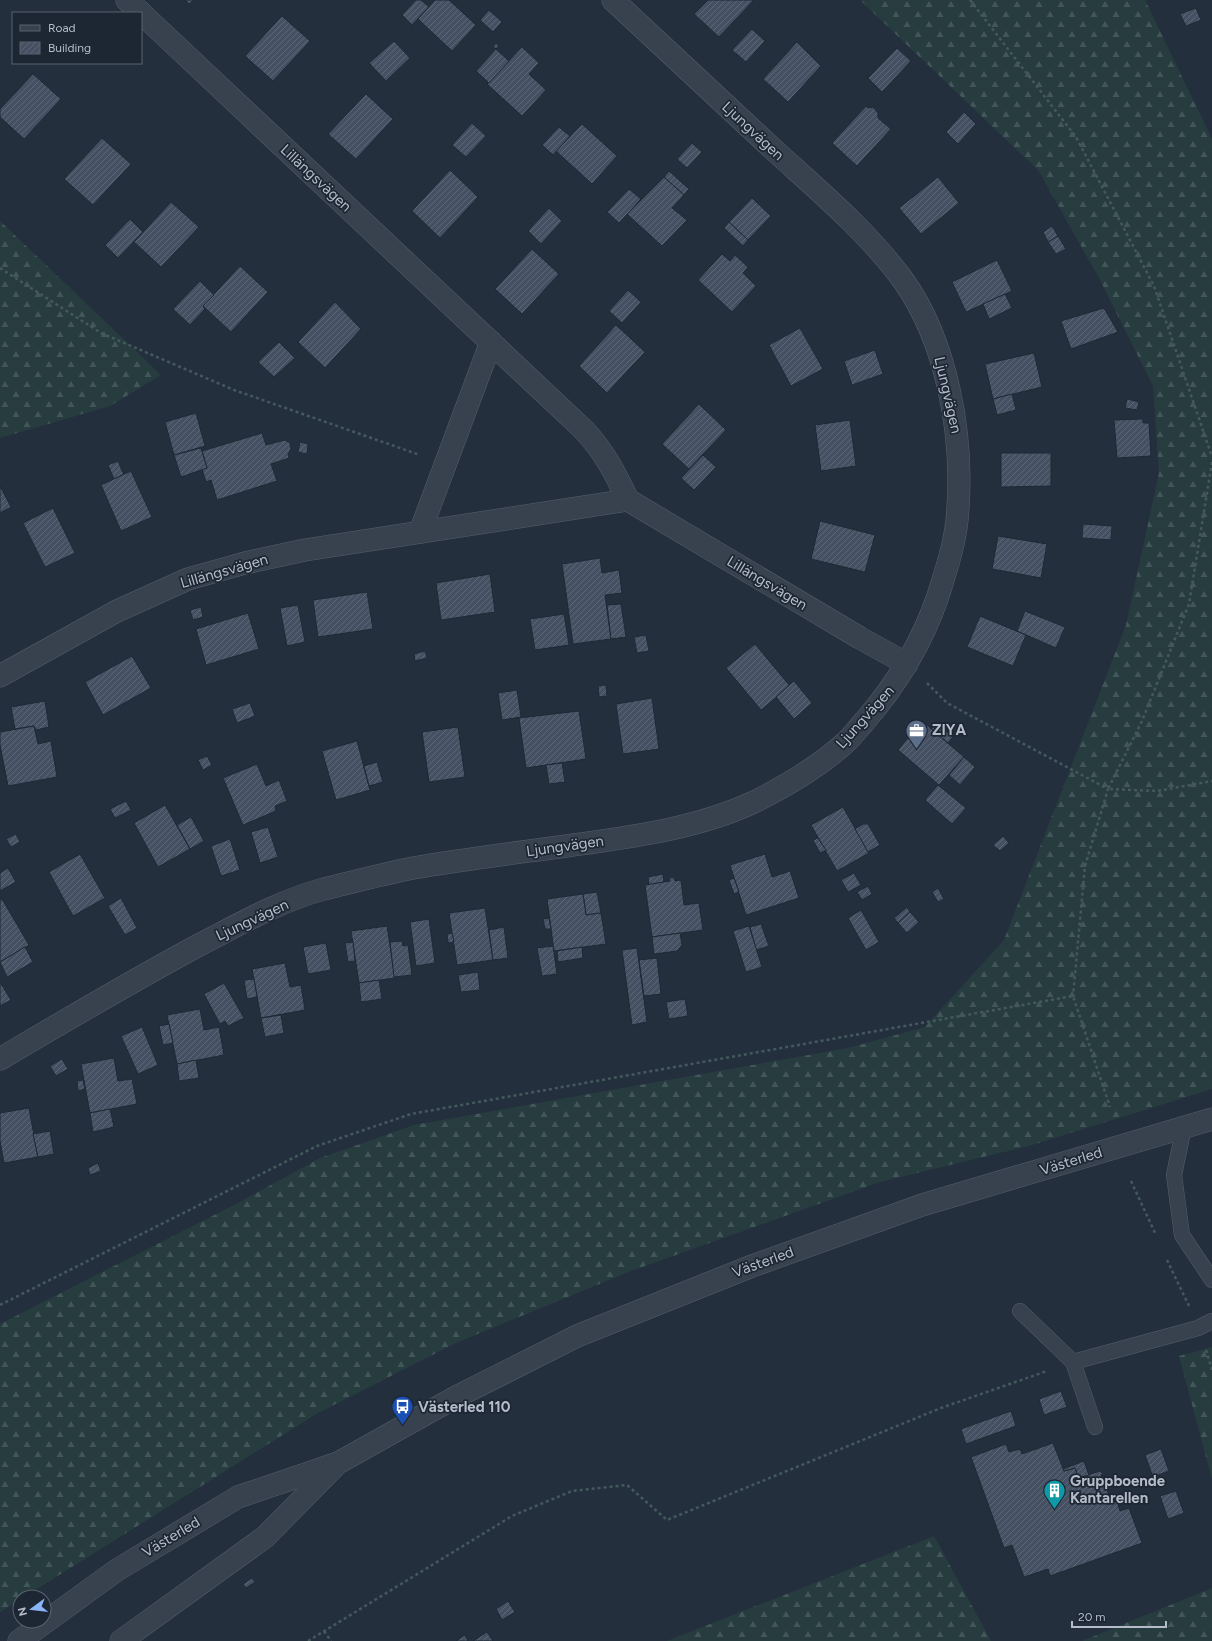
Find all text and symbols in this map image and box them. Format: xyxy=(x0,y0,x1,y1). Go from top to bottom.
legend xyxy=(12,12,142,64)
text: Road xyxy=(48,21,76,35)
text: Building xyxy=(48,41,91,55)
street label: Ljungvägen xyxy=(718,98,788,164)
street label: Lillängsvägen xyxy=(277,141,355,215)
street label: Ljungvägen xyxy=(930,355,966,435)
street label: Lillängsvägen xyxy=(178,550,270,592)
street label: Lillängsvägen xyxy=(724,552,810,614)
street label: Ljungvägen xyxy=(832,682,898,752)
office icon: ZIYA xyxy=(903,717,929,750)
place label: ZIYA xyxy=(932,721,967,739)
street label: Ljungvägen xyxy=(525,832,605,860)
street label: Ljungvägen xyxy=(213,895,291,945)
street label: Västerled xyxy=(1038,1143,1104,1179)
street label: Västerled xyxy=(730,1243,796,1281)
bus stop icon: Västerled 110 xyxy=(390,1394,416,1427)
place label: Västerled 110 xyxy=(418,1398,511,1416)
place label: Gruppboende Kantarellen xyxy=(1070,1472,1166,1507)
building icon: Gruppboende Kantarellen xyxy=(1042,1477,1068,1510)
street label: Västerled xyxy=(139,1513,203,1561)
north arrow xyxy=(12,1589,52,1629)
scale bar xyxy=(1072,1603,1166,1629)
text: N xyxy=(15,1606,30,1617)
text: 20 m xyxy=(1078,1610,1106,1624)

